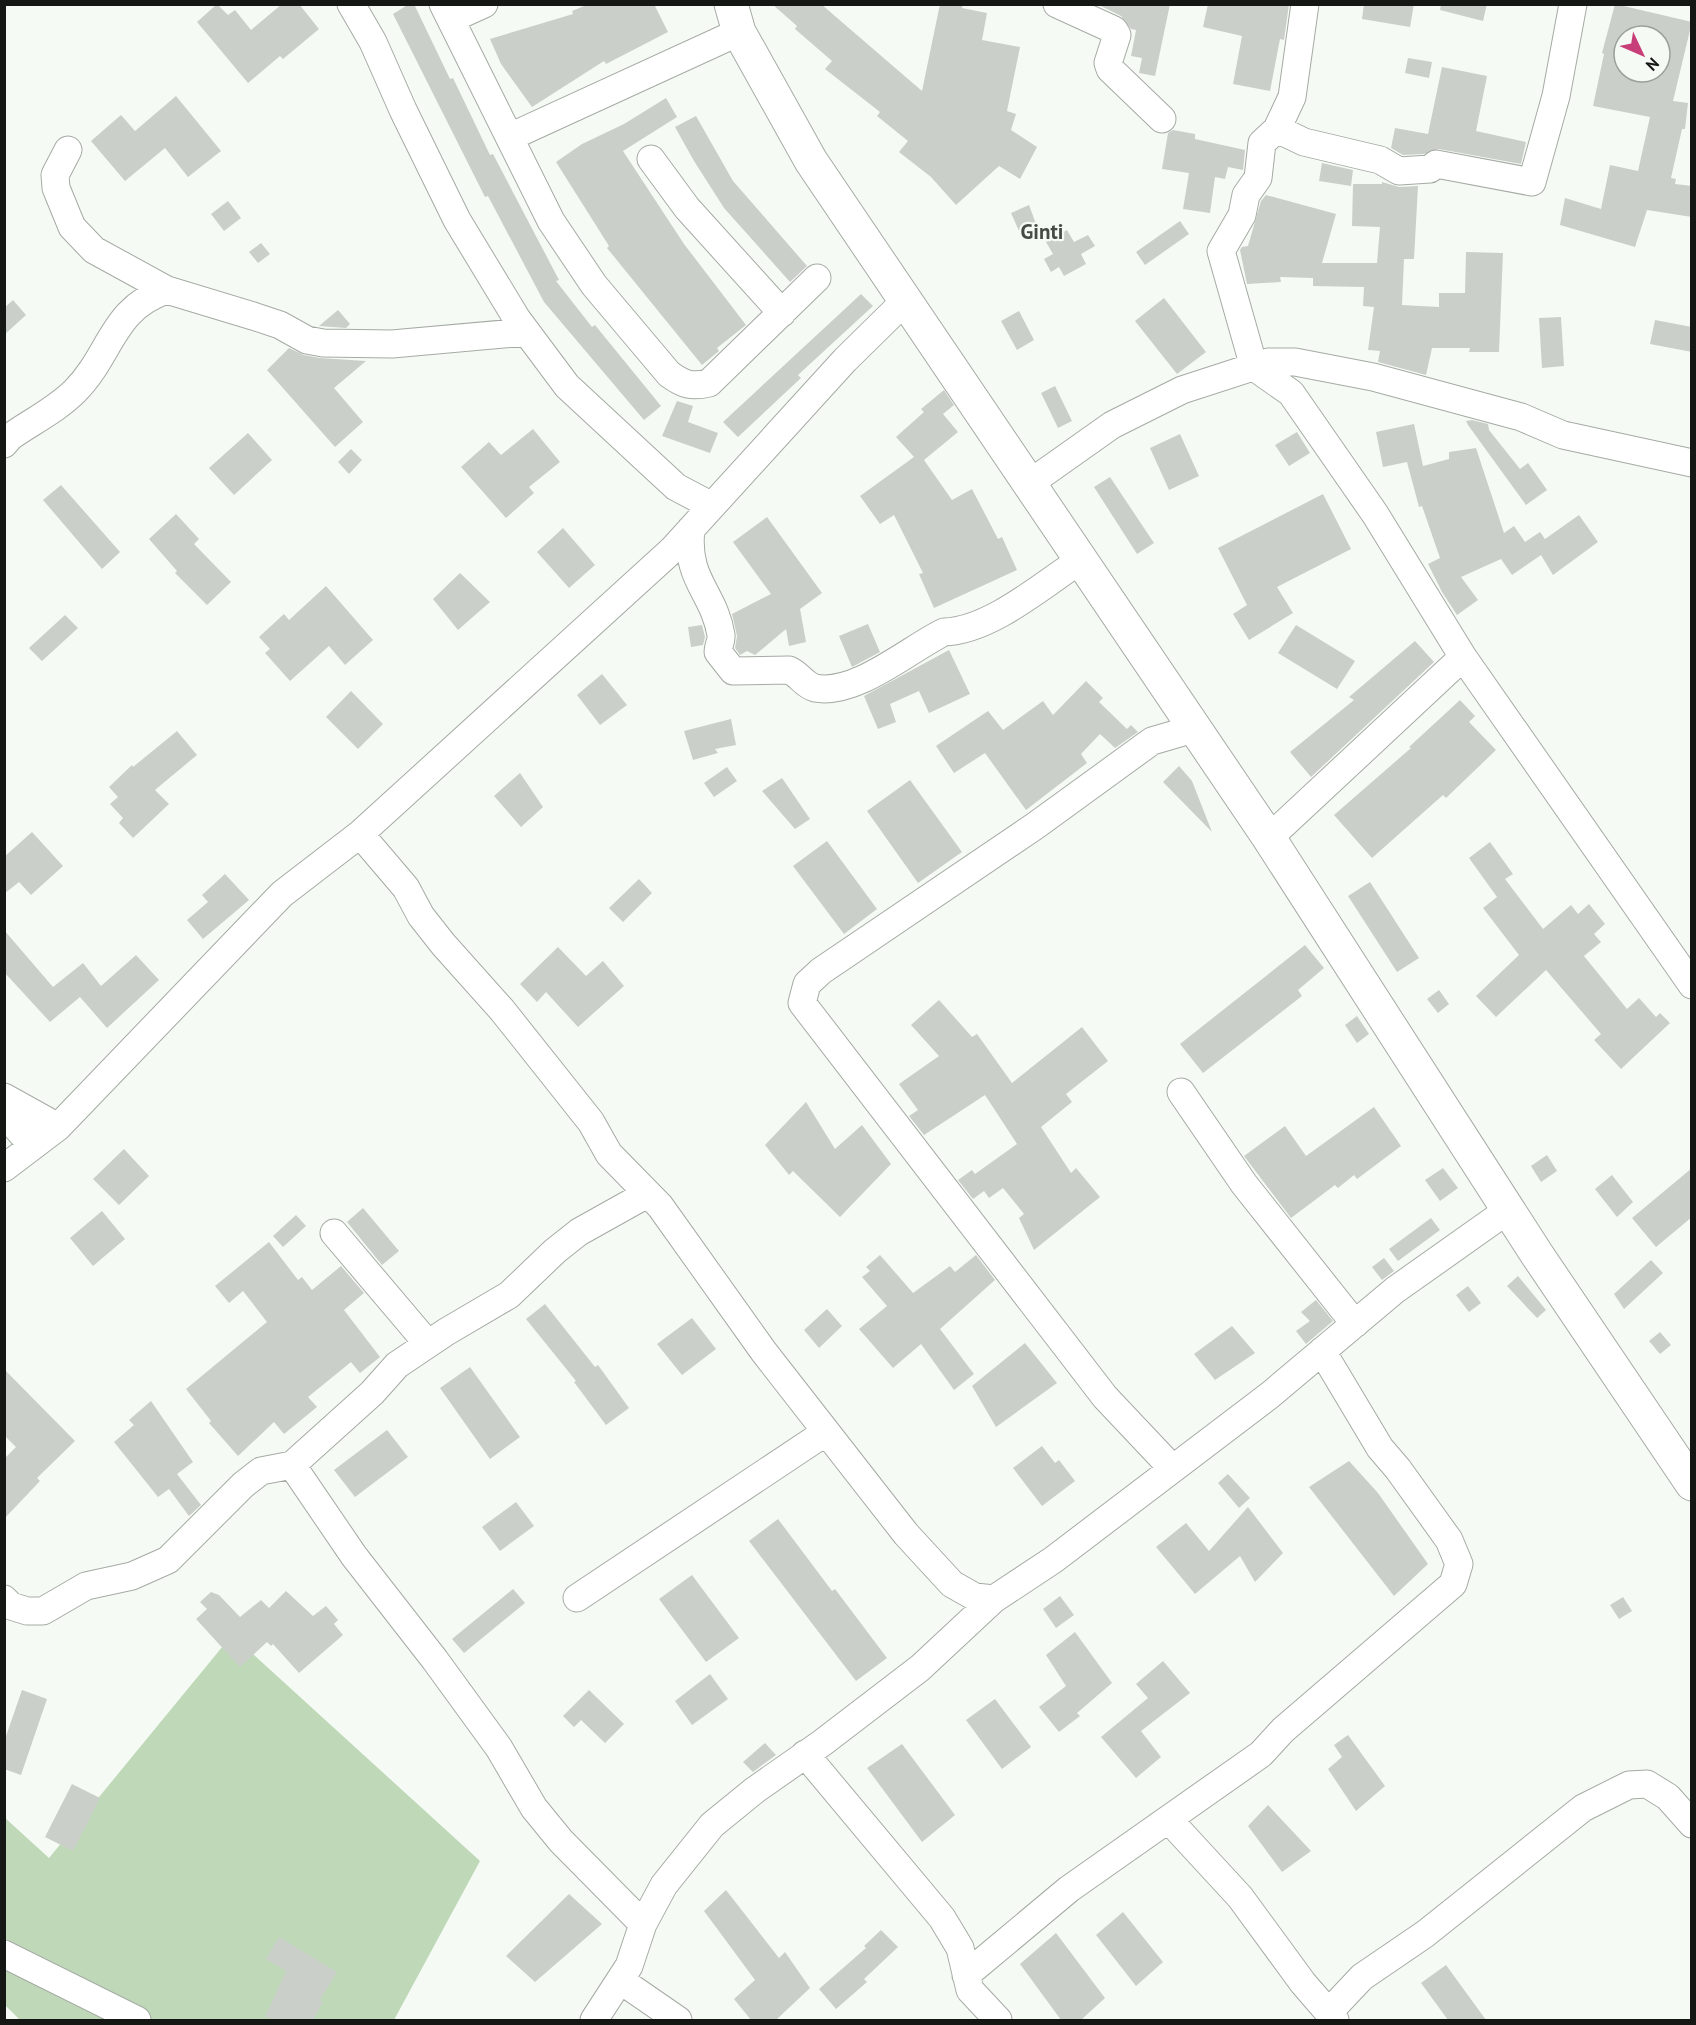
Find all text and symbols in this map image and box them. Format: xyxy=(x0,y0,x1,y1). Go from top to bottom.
north arrow xyxy=(1612,24,1672,84)
text: N xyxy=(1642,54,1664,75)
district label: Ginti xyxy=(1021,218,1063,245)

